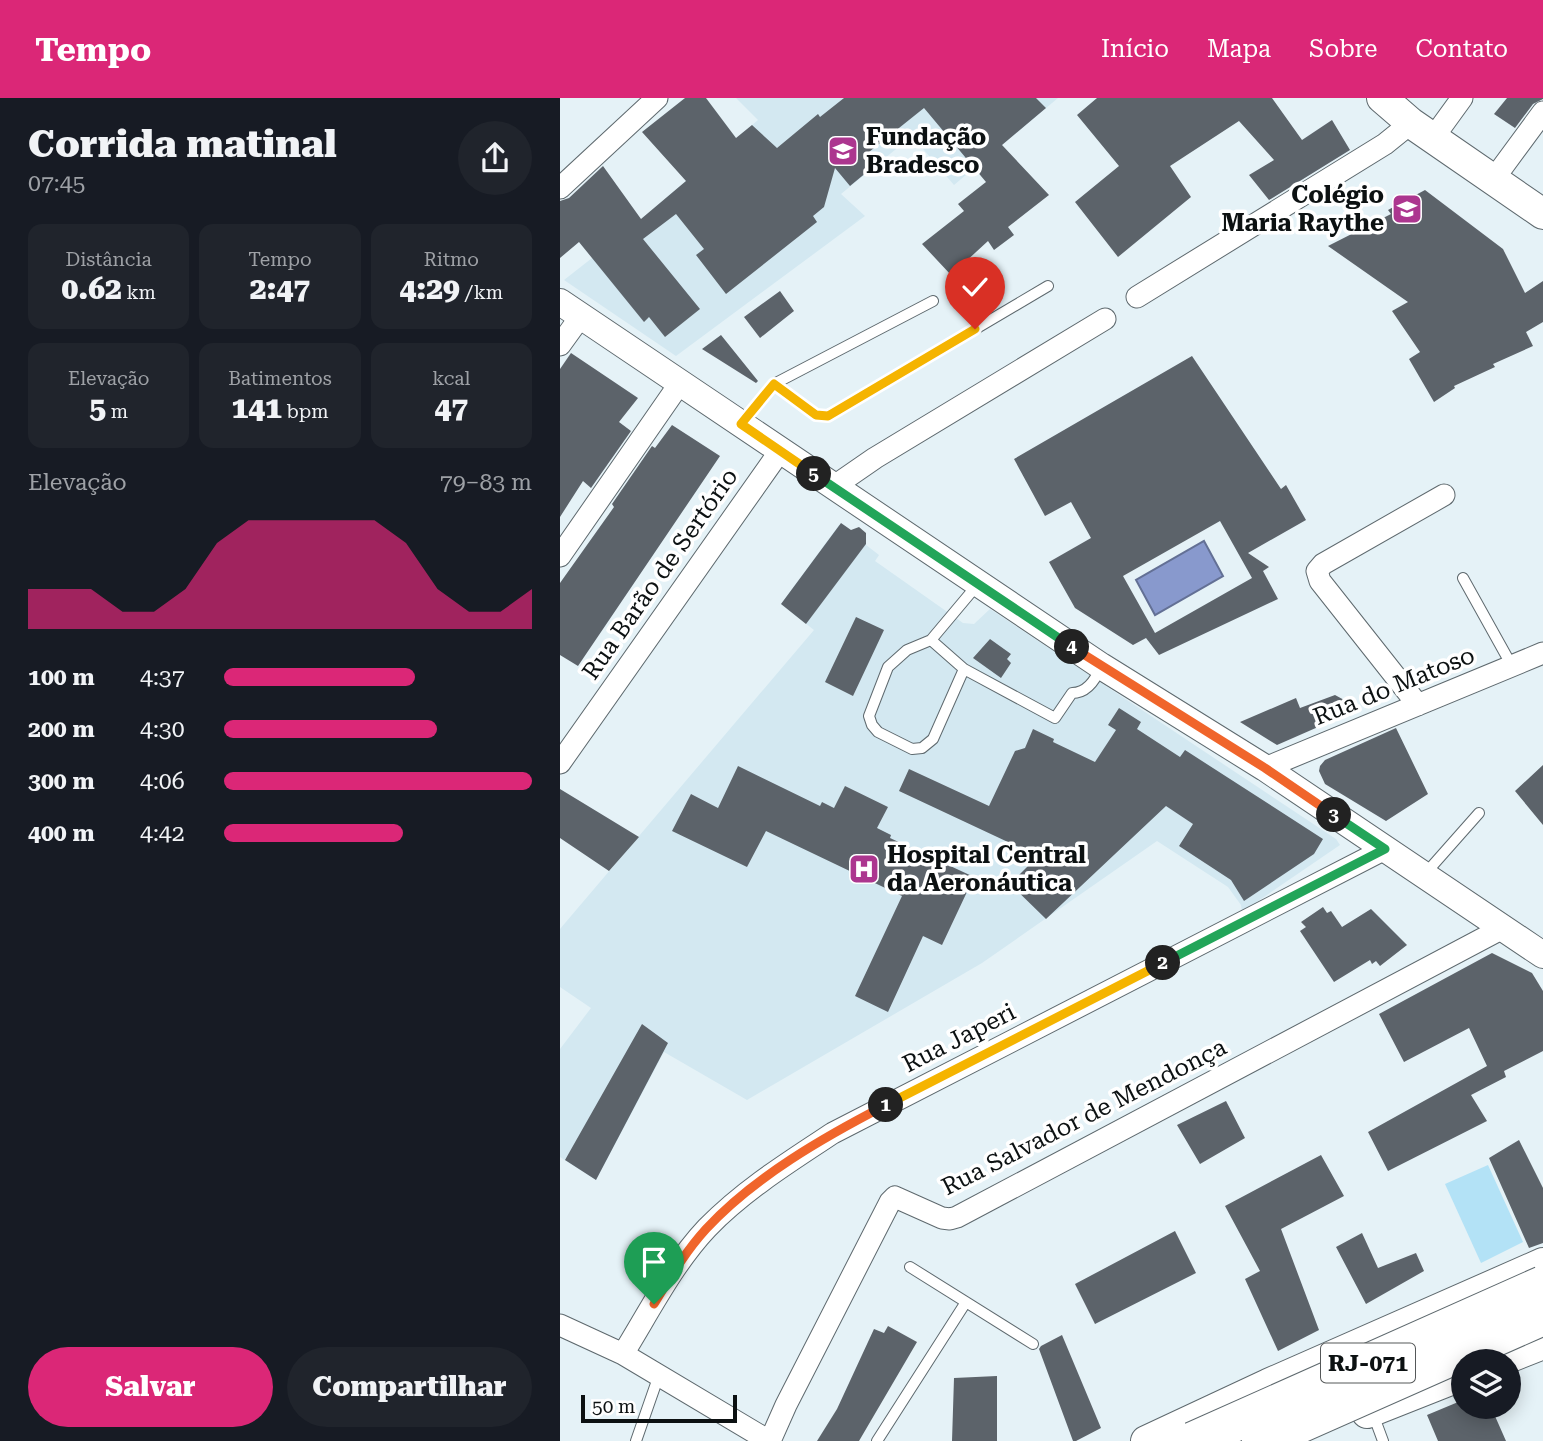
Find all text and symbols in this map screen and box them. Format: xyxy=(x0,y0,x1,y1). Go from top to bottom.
text: Tempo xyxy=(35,30,151,69)
text: Início xyxy=(1101,35,1169,63)
text: Mapa xyxy=(1207,35,1271,63)
text: Sobre xyxy=(1309,35,1377,63)
text: Contato xyxy=(1415,35,1508,63)
button: share xyxy=(458,121,532,195)
text: Corrida matinal xyxy=(28,122,337,166)
place label: Fundação Bradesco xyxy=(866,123,986,179)
school or university icon: Fundação Bradesco xyxy=(826,134,860,168)
text: 07:45 xyxy=(28,170,85,197)
place label: Colégio Maria Raythe xyxy=(1221,181,1384,237)
school or university icon: Colégio Maria Raythe xyxy=(1390,192,1424,226)
text: Distância xyxy=(65,248,152,271)
text: Tempo xyxy=(248,248,312,271)
text: Ritmo xyxy=(424,248,479,271)
pin xyxy=(945,257,1005,329)
icon: check xyxy=(956,268,994,306)
text: 0.62 xyxy=(61,271,122,306)
text: 2:47 xyxy=(250,271,310,306)
text: 4:29 xyxy=(400,271,460,306)
text: km xyxy=(122,281,156,304)
text: /km xyxy=(460,281,503,304)
text: Elevação xyxy=(68,367,149,390)
text: Batimentos xyxy=(228,367,332,390)
text: kcal xyxy=(432,367,470,390)
text: 5 xyxy=(89,390,106,425)
text: 141 xyxy=(231,390,282,425)
text: 47 xyxy=(435,390,468,425)
text: m xyxy=(106,400,128,423)
text: bpm xyxy=(282,400,329,423)
pin: 5 xyxy=(796,456,832,492)
text: 5 xyxy=(808,462,819,485)
street label: Rua Barão de Sertório xyxy=(576,463,744,685)
text: Elevação xyxy=(28,469,127,496)
text: 79–83 m xyxy=(440,469,532,496)
pin: 4 xyxy=(1054,630,1090,664)
text: 4 xyxy=(1066,635,1077,658)
street label: Rua do Matoso xyxy=(1309,641,1479,731)
text: 100 m xyxy=(28,664,95,691)
text: 4:37 xyxy=(140,664,185,691)
text: 200 m xyxy=(28,716,95,743)
text: 4:30 xyxy=(140,716,185,743)
text: 300 m xyxy=(28,768,95,795)
text: 4:06 xyxy=(140,768,185,795)
pin: 3 xyxy=(1316,798,1352,832)
text: 3 xyxy=(1328,803,1339,826)
text: 400 m xyxy=(28,820,95,847)
text: 4:42 xyxy=(140,820,185,847)
place label: Hospital Central da Aeronáutica xyxy=(887,841,1086,897)
hospital icon: Hospital Central da Aeronáutica xyxy=(847,852,881,886)
pin: 2 xyxy=(1146,946,1180,980)
text: 2 xyxy=(1157,951,1168,974)
street label: Rua Japeri xyxy=(898,998,1020,1078)
street label: Rua Salvador de Mendonça xyxy=(937,1033,1231,1201)
pin: 1 xyxy=(868,1088,904,1122)
text: 1 xyxy=(880,1093,891,1116)
pin xyxy=(624,1232,684,1304)
icon: arrive xyxy=(635,1243,673,1281)
road number: RJ-071 xyxy=(1321,1344,1415,1382)
button: Salvar xyxy=(28,1347,273,1427)
button: Compartilhar xyxy=(287,1347,532,1427)
map controls xyxy=(1451,1349,1521,1419)
button: layers xyxy=(1451,1349,1521,1419)
scale bar xyxy=(581,1392,737,1424)
text: 50 m xyxy=(592,1395,635,1418)

